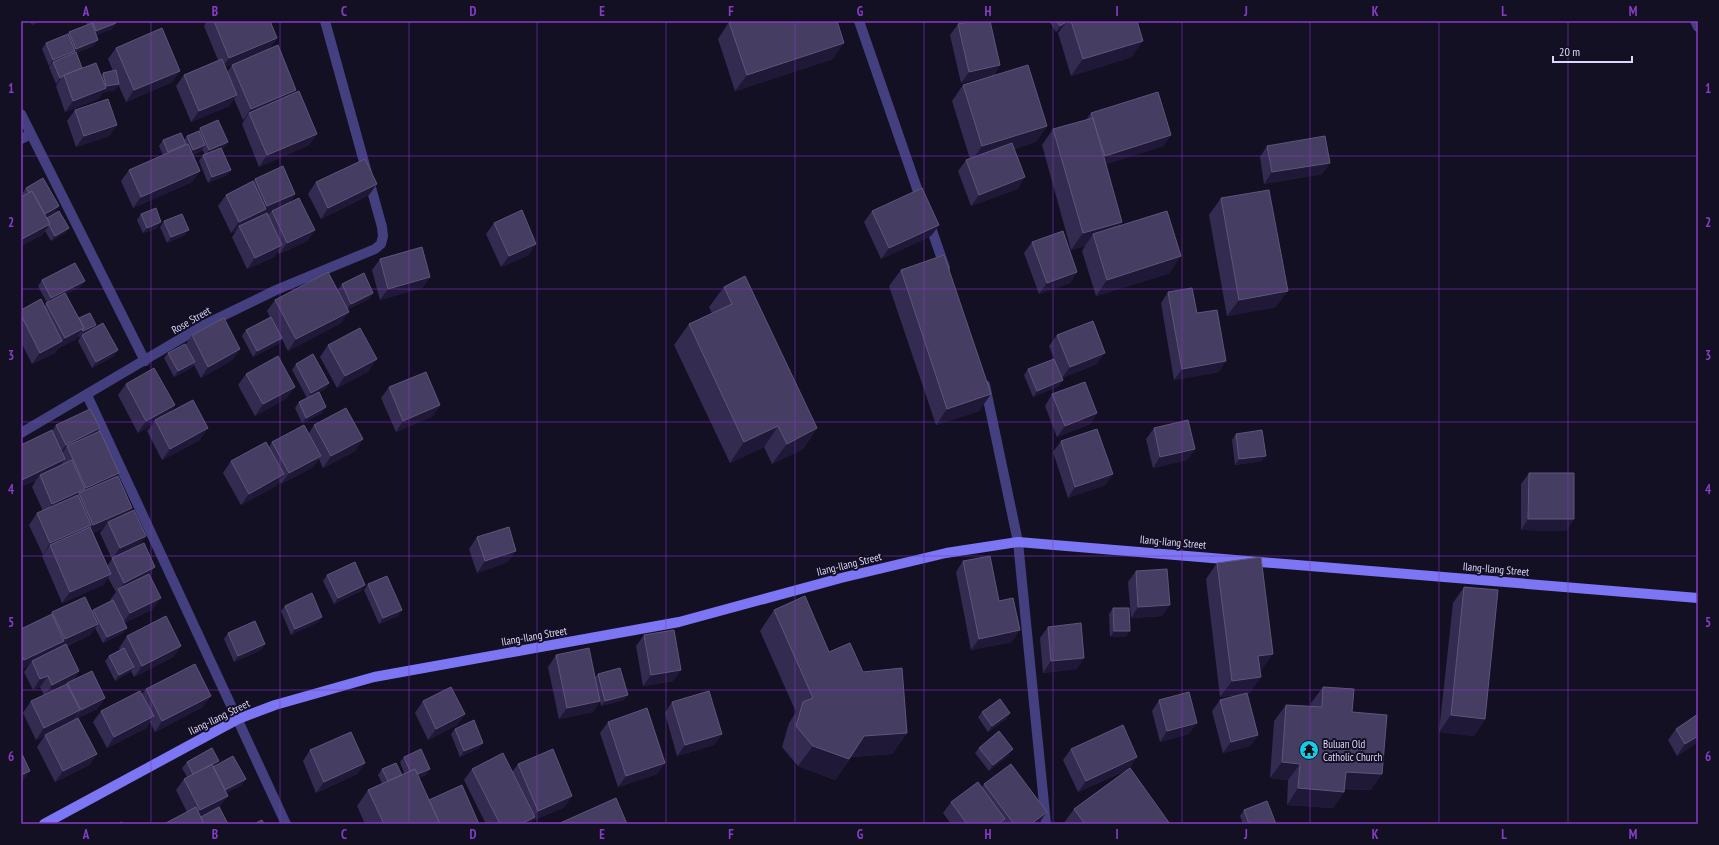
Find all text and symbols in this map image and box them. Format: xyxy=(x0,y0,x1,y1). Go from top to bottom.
text: A xyxy=(82,3,90,20)
text: B xyxy=(212,3,218,20)
text: C xyxy=(341,3,347,20)
text: D xyxy=(470,3,477,20)
text: E xyxy=(599,3,605,20)
text: F xyxy=(728,3,734,20)
text: G xyxy=(857,3,864,20)
text: H xyxy=(985,3,992,20)
text: I xyxy=(1115,3,1119,20)
text: J xyxy=(1243,3,1248,20)
text: K xyxy=(1372,3,1379,20)
text: L xyxy=(1501,3,1507,20)
text: M xyxy=(1629,3,1638,20)
scale bar xyxy=(1553,38,1632,64)
text: 20 m xyxy=(1559,44,1580,59)
text: 1 xyxy=(8,80,14,97)
text: 1 xyxy=(1705,80,1711,97)
text: 2 xyxy=(8,214,14,231)
text: 2 xyxy=(1705,214,1711,231)
street label: Rose Street xyxy=(169,303,213,337)
text: 3 xyxy=(8,347,14,364)
text: 3 xyxy=(1705,347,1711,364)
text: 4 xyxy=(8,481,15,498)
text: 4 xyxy=(1705,481,1712,498)
street label: Ilang-Ilang Street xyxy=(1139,532,1207,552)
street label: Ilang-Ilang Street xyxy=(815,549,883,579)
street label: Ilang-Ilang Street xyxy=(1462,559,1530,579)
text: 5 xyxy=(8,614,14,631)
text: 5 xyxy=(1705,614,1711,631)
street label: Ilang-Ilang Street xyxy=(500,623,568,649)
street label: Ilang-Ilang Street xyxy=(186,696,252,738)
place label: Buluan Old Catholic Church xyxy=(1323,737,1382,764)
temple icon: Buluan Old Catholic Church xyxy=(1298,739,1320,761)
text: 6 xyxy=(8,748,14,765)
text: 6 xyxy=(1705,748,1711,765)
text: A xyxy=(82,826,90,843)
text: B xyxy=(212,826,218,843)
text: C xyxy=(341,826,347,843)
text: D xyxy=(470,826,477,843)
text: E xyxy=(599,826,605,843)
text: F xyxy=(728,826,734,843)
text: G xyxy=(857,826,864,843)
text: H xyxy=(985,826,992,843)
text: I xyxy=(1115,826,1119,843)
text: J xyxy=(1243,826,1248,843)
text: K xyxy=(1372,826,1379,843)
text: L xyxy=(1501,826,1507,843)
text: M xyxy=(1629,826,1638,843)

